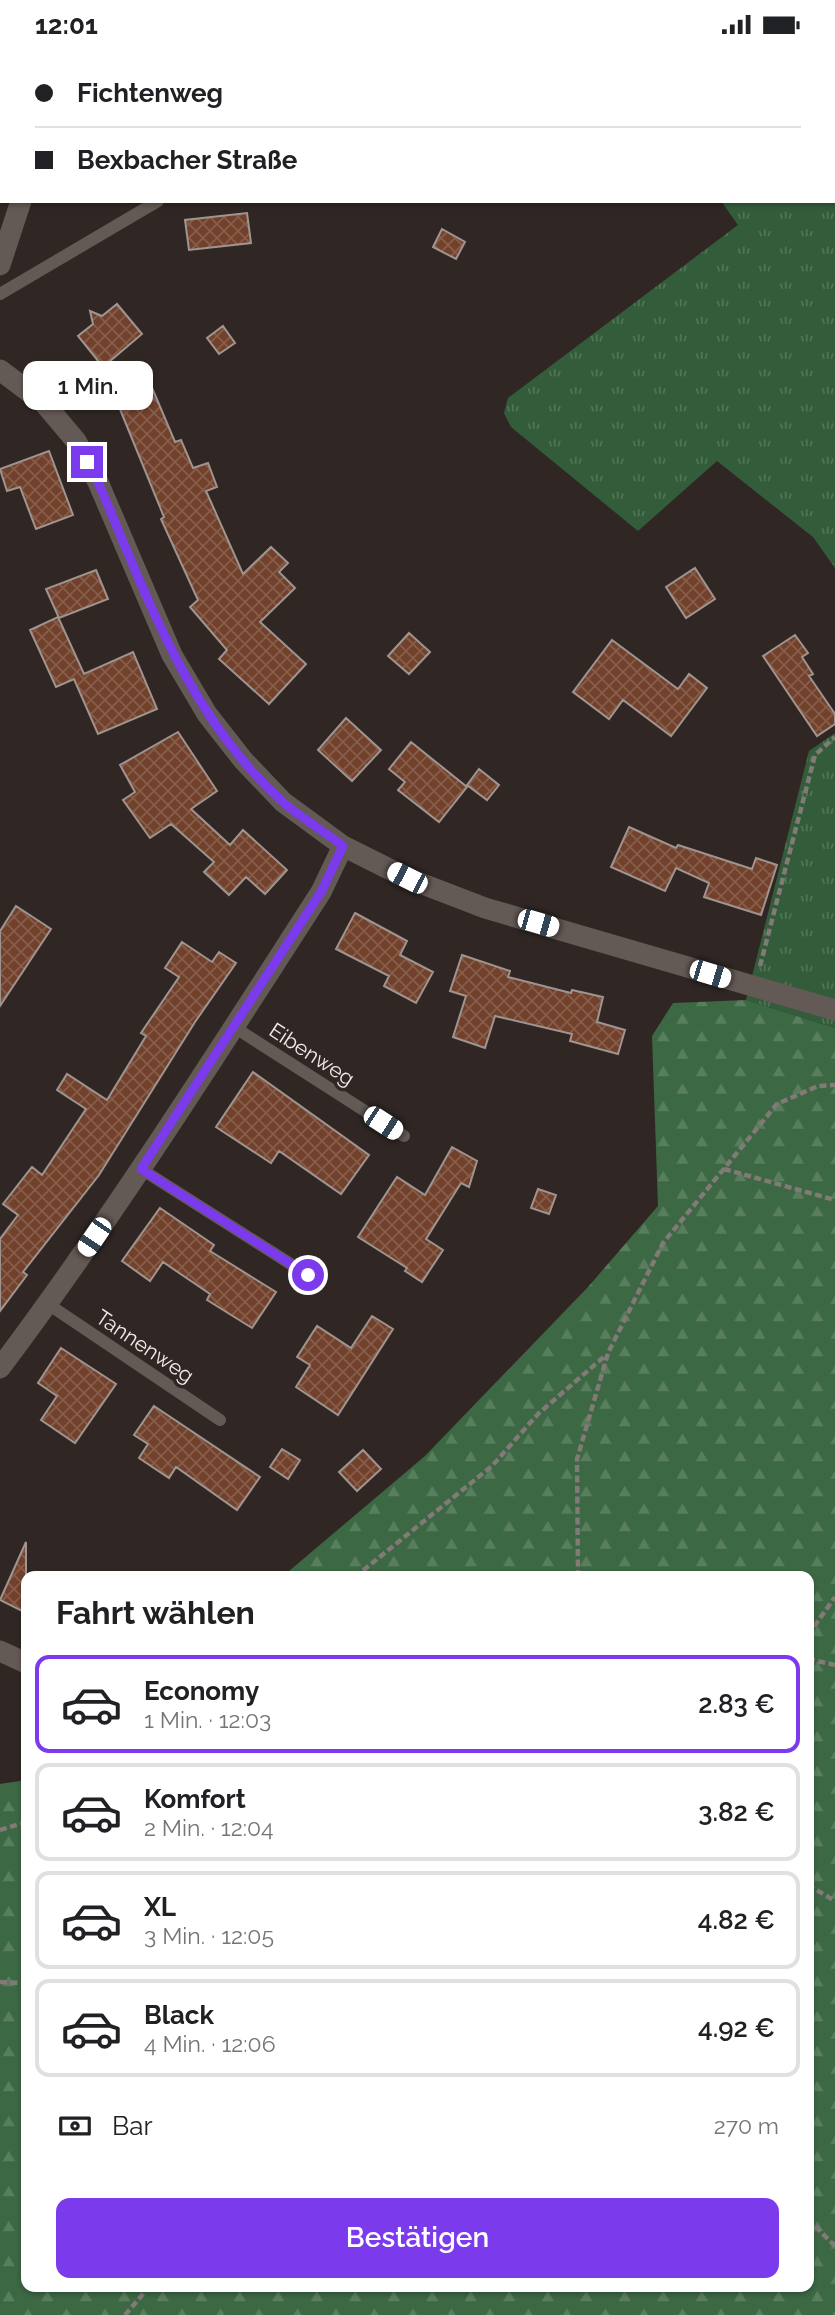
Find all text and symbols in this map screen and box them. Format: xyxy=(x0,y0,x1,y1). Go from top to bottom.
text: 12:01 xyxy=(35,10,98,40)
text: Fichtenweg xyxy=(77,78,223,108)
text: Bexbacher Straße xyxy=(77,145,297,175)
callout: 1 Min. xyxy=(22,361,152,409)
text: 1 Min. xyxy=(58,372,118,399)
route end xyxy=(71,446,103,478)
car xyxy=(384,859,431,897)
car xyxy=(515,907,562,939)
car xyxy=(687,958,734,990)
street label: Eibenweg xyxy=(265,1017,359,1091)
car xyxy=(360,1103,407,1143)
car xyxy=(74,1214,115,1260)
route start xyxy=(292,1259,324,1291)
street label: Tannenweg xyxy=(91,1304,199,1388)
text: Fahrt wählen xyxy=(56,1594,255,1631)
icon: car xyxy=(60,1673,123,1736)
text: Economy xyxy=(144,1676,259,1706)
text: 2.83 € xyxy=(698,1689,775,1719)
text: 1 Min. · 12:03 xyxy=(144,1706,271,1733)
icon: car xyxy=(60,1781,123,1844)
text: Komfort xyxy=(144,1784,246,1814)
text: 3.82 € xyxy=(698,1797,775,1827)
text: 2 Min. · 12:04 xyxy=(144,1814,274,1841)
icon: car xyxy=(60,1889,123,1952)
text: XL xyxy=(144,1892,176,1922)
text: 4.82 € xyxy=(698,1905,775,1935)
text: 3 Min. · 12:05 xyxy=(144,1922,274,1949)
icon: car xyxy=(60,1997,123,2060)
text: Black xyxy=(144,2000,214,2030)
text: 4.92 € xyxy=(698,2013,775,2043)
text: 4 Min. · 12:06 xyxy=(144,2030,276,2057)
icon: cash xyxy=(56,2107,94,2145)
text: Bar xyxy=(112,2111,153,2141)
text: 270 m xyxy=(714,2112,779,2139)
button: Bestätigen xyxy=(56,2198,779,2278)

